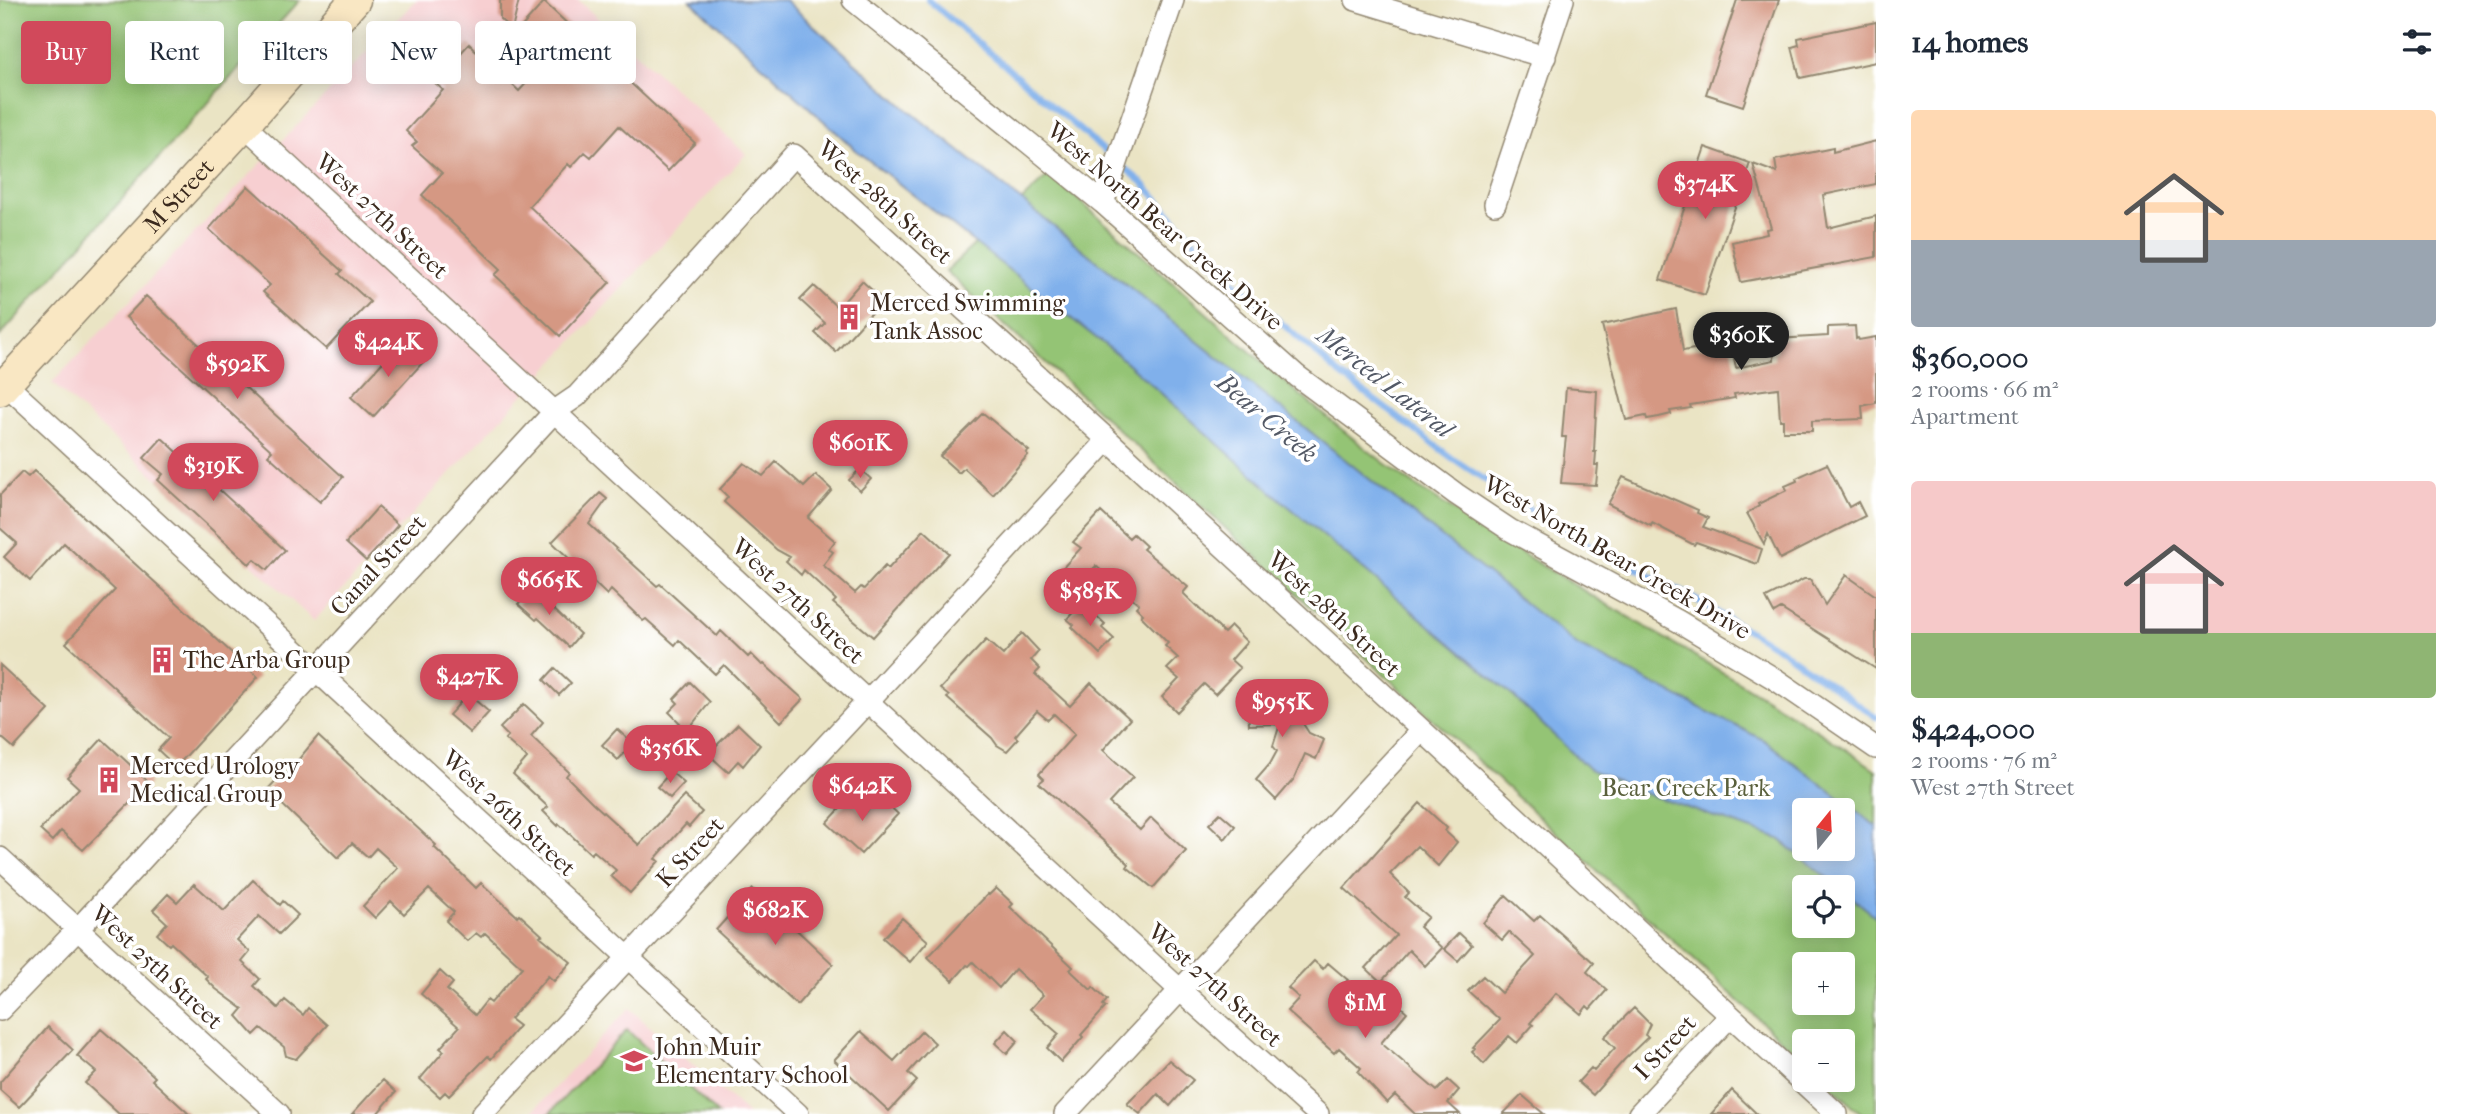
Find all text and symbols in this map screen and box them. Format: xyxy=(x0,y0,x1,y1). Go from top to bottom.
chip: Buy xyxy=(21,21,111,84)
chip: Rent xyxy=(125,21,224,84)
chip: Filters xyxy=(238,21,352,84)
chip: New xyxy=(366,21,461,84)
chip: Apartment xyxy=(475,21,636,84)
icon: filters xyxy=(2398,23,2436,61)
text: 14 homes xyxy=(1911,25,2028,60)
street label: West North Bear Creek Drive xyxy=(1041,115,1289,336)
street label: West 28th Street xyxy=(811,134,958,270)
street label: West 27th Street xyxy=(309,147,454,285)
street label: M Street xyxy=(138,153,220,239)
icon: home xyxy=(2111,155,2237,281)
pin: $374K xyxy=(1656,162,1754,221)
text: $374K xyxy=(1674,170,1736,197)
place label: Merced Swimming Tank Assoc xyxy=(870,289,1066,345)
building icon: Merced Swimming Tank Assoc xyxy=(834,302,864,332)
pin: $360K xyxy=(1692,312,1790,372)
water label: Merced Lateral xyxy=(1309,318,1461,446)
pin: $424K xyxy=(339,320,437,379)
text: $360K xyxy=(1709,321,1773,348)
text: $424K xyxy=(354,328,422,355)
text: $360,000 xyxy=(1911,341,2028,376)
pin: $592K xyxy=(188,342,286,401)
text: $592K xyxy=(205,350,269,377)
water label: Bear Creek xyxy=(1209,365,1324,469)
text: 2 rooms · 66 m² xyxy=(1911,376,2058,403)
text: Apartment xyxy=(1911,403,2019,430)
pin: $601K xyxy=(811,420,909,480)
text: $601K xyxy=(829,429,891,456)
pin: $319K xyxy=(164,444,262,503)
text: $319K xyxy=(183,452,243,479)
street label: West North Bear Creek Drive xyxy=(1478,468,1756,645)
street label: Canal Street xyxy=(324,509,432,621)
icon: home xyxy=(2111,526,2237,652)
street label: West 27th Street xyxy=(725,532,870,670)
street label: West 28th Street xyxy=(1261,545,1407,683)
pin: $665K xyxy=(500,558,598,617)
text: $665K xyxy=(517,566,581,593)
pin: $585K xyxy=(1041,568,1139,628)
text: $585K xyxy=(1060,577,1120,604)
building icon: The Arba Group xyxy=(147,645,177,675)
place label: The Arba Group xyxy=(183,646,350,674)
pin: $427K xyxy=(420,654,518,714)
text: $427K xyxy=(436,663,502,690)
pin: $955K xyxy=(1233,680,1331,739)
text: $955K xyxy=(1251,688,1313,715)
text: $424,000 xyxy=(1911,712,2035,747)
pin: $356K xyxy=(621,726,719,785)
text: $356K xyxy=(639,734,701,761)
street label: West 26th Street xyxy=(436,743,582,882)
text: 2 rooms · 76 m² xyxy=(1911,747,2057,774)
place label: Merced Urology Medical Group xyxy=(130,752,301,808)
pin: $642K xyxy=(813,764,911,823)
building icon: Merced Urology Medical Group xyxy=(94,765,124,795)
text: $642K xyxy=(828,772,896,799)
park label: Bear Creek Park xyxy=(1602,774,1771,802)
text: West 27th Street xyxy=(1911,774,2075,801)
north arrow xyxy=(1792,798,1855,861)
map controls xyxy=(1792,798,1855,1092)
street label: K Street xyxy=(650,811,730,893)
button: locate xyxy=(1792,875,1855,938)
pin: $682K xyxy=(726,888,824,947)
text: $682K xyxy=(742,896,808,923)
street label: West 25th Street xyxy=(85,898,229,1035)
street label: West 27th Street xyxy=(1141,917,1288,1053)
button: + xyxy=(1792,952,1855,1015)
pin: $1M xyxy=(1331,981,1399,1040)
text: $1M xyxy=(1344,989,1386,1016)
street label: I Street xyxy=(1628,1009,1702,1085)
button: − xyxy=(1792,1029,1855,1092)
place label: John Muir Elementary School xyxy=(653,1033,849,1089)
school or university icon: John Muir Elementary School xyxy=(619,1046,649,1076)

